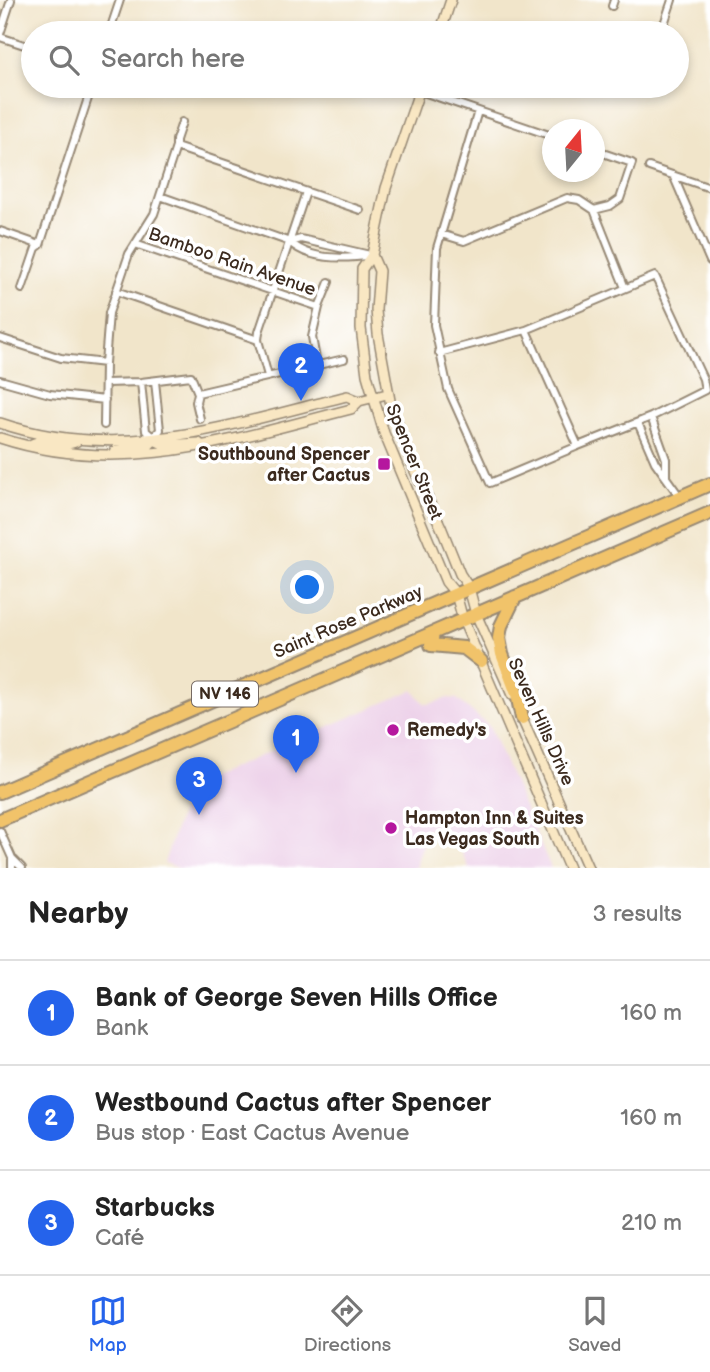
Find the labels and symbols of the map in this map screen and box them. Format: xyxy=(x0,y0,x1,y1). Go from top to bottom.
north arrow xyxy=(542,119,605,182)
street label: Bamboo Rain Avenue xyxy=(146,223,319,301)
pin: 2 xyxy=(278,343,324,401)
street label: Spencer Street xyxy=(381,401,447,523)
place label: Southbound Spencer after Cactus xyxy=(198,444,371,486)
marker: Southbound Spencer after Cactus xyxy=(376,456,392,472)
your location xyxy=(290,570,324,604)
street label: Saint Rose Parkway xyxy=(270,581,426,663)
street label: Seven Hills Drive xyxy=(504,655,579,789)
road number: NV 146 xyxy=(192,681,258,706)
pin: 1 xyxy=(273,715,319,773)
place label: Remedy's xyxy=(407,720,486,741)
marker: Remedy's xyxy=(385,722,401,738)
pin: 3 xyxy=(176,757,222,815)
place label: Hampton Inn & Suites Las Vegas South xyxy=(405,808,584,850)
marker: Hampton Inn & Suites Las Vegas South xyxy=(383,820,399,836)

